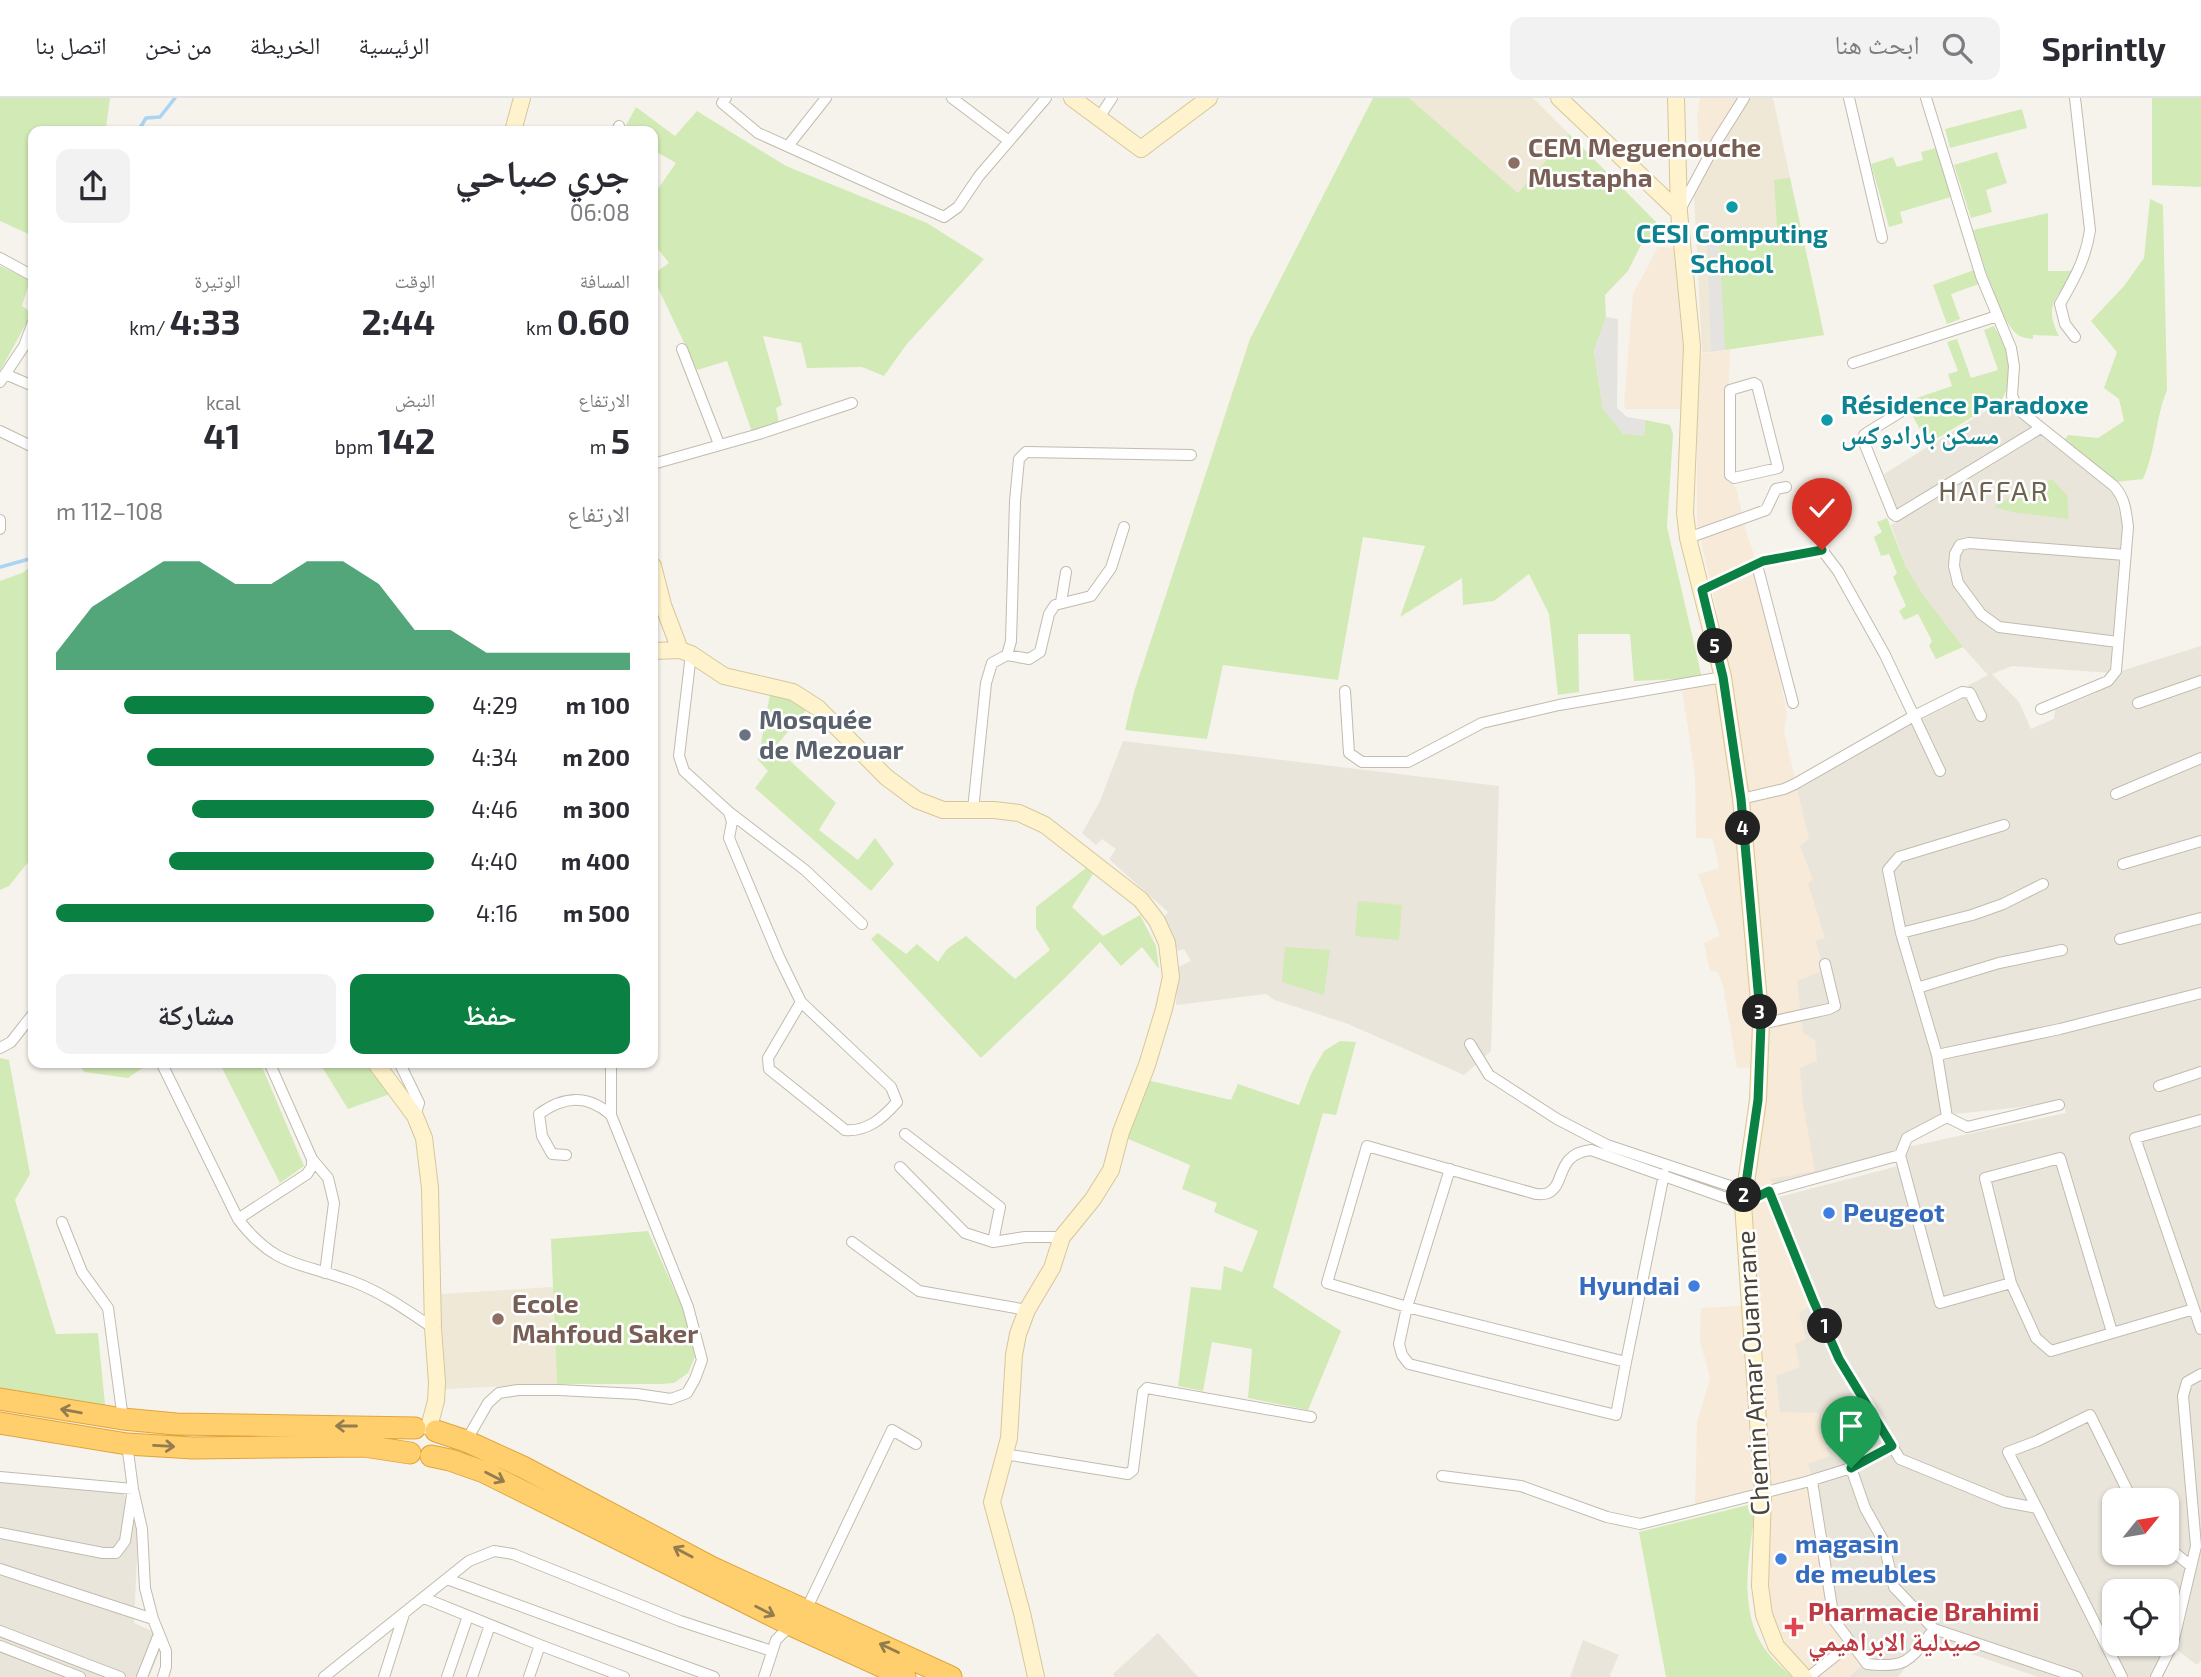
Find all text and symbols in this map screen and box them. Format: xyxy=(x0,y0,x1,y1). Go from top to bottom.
search box xyxy=(1510,17,2000,80)
text: ابحث هنا xyxy=(1835,28,1920,59)
text: Sprintly xyxy=(2042,28,2166,68)
icon: search xyxy=(1938,29,1976,67)
text: اتصل بنا xyxy=(35,30,107,59)
text: من نحن xyxy=(145,30,212,59)
text: الخريطة xyxy=(250,30,320,59)
text: الرئيسية xyxy=(358,30,430,59)
place label: CEM Meguenouche Mustapha xyxy=(1528,131,1761,192)
button: share xyxy=(56,149,130,223)
text: جري صباحي xyxy=(455,149,630,195)
marker: CEM Meguenouche Mustapha xyxy=(1506,155,1522,171)
text: 06:08 xyxy=(570,198,630,226)
marker: CESI Computing School xyxy=(1724,199,1740,215)
place label: CESI Computing School xyxy=(1636,217,1828,278)
text: الوتيرة xyxy=(194,269,241,292)
text: الوقت xyxy=(394,269,435,292)
text: المسافة xyxy=(580,269,630,292)
text: 4:33 xyxy=(170,300,241,342)
text: 2:44 xyxy=(361,300,435,342)
text: 0.60 xyxy=(557,300,630,342)
text: /km xyxy=(129,316,170,339)
text: km xyxy=(526,316,557,339)
text: النبض xyxy=(395,388,435,411)
text: الارتفاع xyxy=(578,388,630,411)
place label: Résidence Paradoxe مسكن بارادوكس xyxy=(1841,388,2089,451)
text: kcal xyxy=(206,391,241,414)
marker: Résidence Paradoxe مسكن بارادوكس xyxy=(1819,412,1835,428)
text: 41 xyxy=(203,414,241,456)
text: 142 xyxy=(378,419,435,461)
text: 5 xyxy=(611,419,630,461)
text: bpm xyxy=(335,435,378,458)
text: m xyxy=(590,435,611,458)
district label: HAFFAR xyxy=(1938,473,2050,507)
pin xyxy=(1792,478,1852,550)
icon: check xyxy=(1803,489,1841,527)
text: 108–112 m xyxy=(56,497,163,525)
text: الارتفاع xyxy=(567,499,630,527)
pin: 5 xyxy=(1698,628,1732,664)
text: 5 xyxy=(1709,634,1720,657)
text: 4:29 xyxy=(472,691,518,719)
text: 100 m xyxy=(566,691,630,719)
place label: Mosquée de Mezouar xyxy=(759,703,904,764)
marker: Mosquée de Mezouar xyxy=(737,727,753,743)
text: 4:34 xyxy=(471,743,518,771)
text: 200 m xyxy=(562,743,630,771)
text: 4:46 xyxy=(471,795,518,823)
text: 300 m xyxy=(563,795,630,823)
pin: 4 xyxy=(1726,810,1760,846)
text: 4 xyxy=(1736,816,1749,839)
text: 4:40 xyxy=(470,847,518,875)
text: 400 m xyxy=(561,847,630,875)
text: 4:16 xyxy=(476,899,518,927)
text: 500 m xyxy=(563,899,630,927)
button: مشاركة xyxy=(56,974,336,1054)
button: حفظ xyxy=(350,974,630,1054)
pin: 3 xyxy=(1742,995,1778,1030)
text: 3 xyxy=(1754,1000,1765,1023)
pin: 2 xyxy=(1726,1178,1762,1212)
text: 2 xyxy=(1738,1183,1749,1206)
place label: Peugeot xyxy=(1843,1196,1945,1227)
marker: Peugeot xyxy=(1821,1205,1837,1221)
street label: Chemin Amar Ouamrane xyxy=(1729,1230,1774,1516)
place label: Hyundai xyxy=(1579,1269,1680,1301)
marker: Hyundai xyxy=(1686,1278,1702,1294)
place label: Ecole Mahfoud Saker xyxy=(512,1287,698,1348)
pin: 1 xyxy=(1808,1308,1842,1344)
marker: Ecole Mahfoud Saker xyxy=(490,1311,506,1327)
text: 1 xyxy=(1820,1314,1829,1337)
pin xyxy=(1821,1396,1881,1468)
one-way arrow xyxy=(60,1404,83,1417)
icon: arrive xyxy=(1832,1407,1870,1445)
one-way arrow xyxy=(335,1419,358,1433)
one-way arrow xyxy=(153,1440,175,1453)
one-way arrow xyxy=(484,1471,505,1485)
north arrow xyxy=(2102,1488,2179,1564)
map controls xyxy=(2102,1488,2179,1656)
place label: magasin de meubles xyxy=(1795,1527,1936,1588)
one-way arrow xyxy=(673,1545,694,1558)
marker: magasin de meubles xyxy=(1773,1551,1789,1567)
button: locate xyxy=(2102,1579,2179,1656)
place label: Pharmacie Brahimi صيدلية الابراهيمي xyxy=(1808,1595,2039,1662)
one-way arrow xyxy=(754,1605,775,1619)
marker: Pharmacie Brahimi صيدلية الابراهيمي xyxy=(1786,1619,1802,1635)
one-way arrow xyxy=(879,1641,900,1655)

